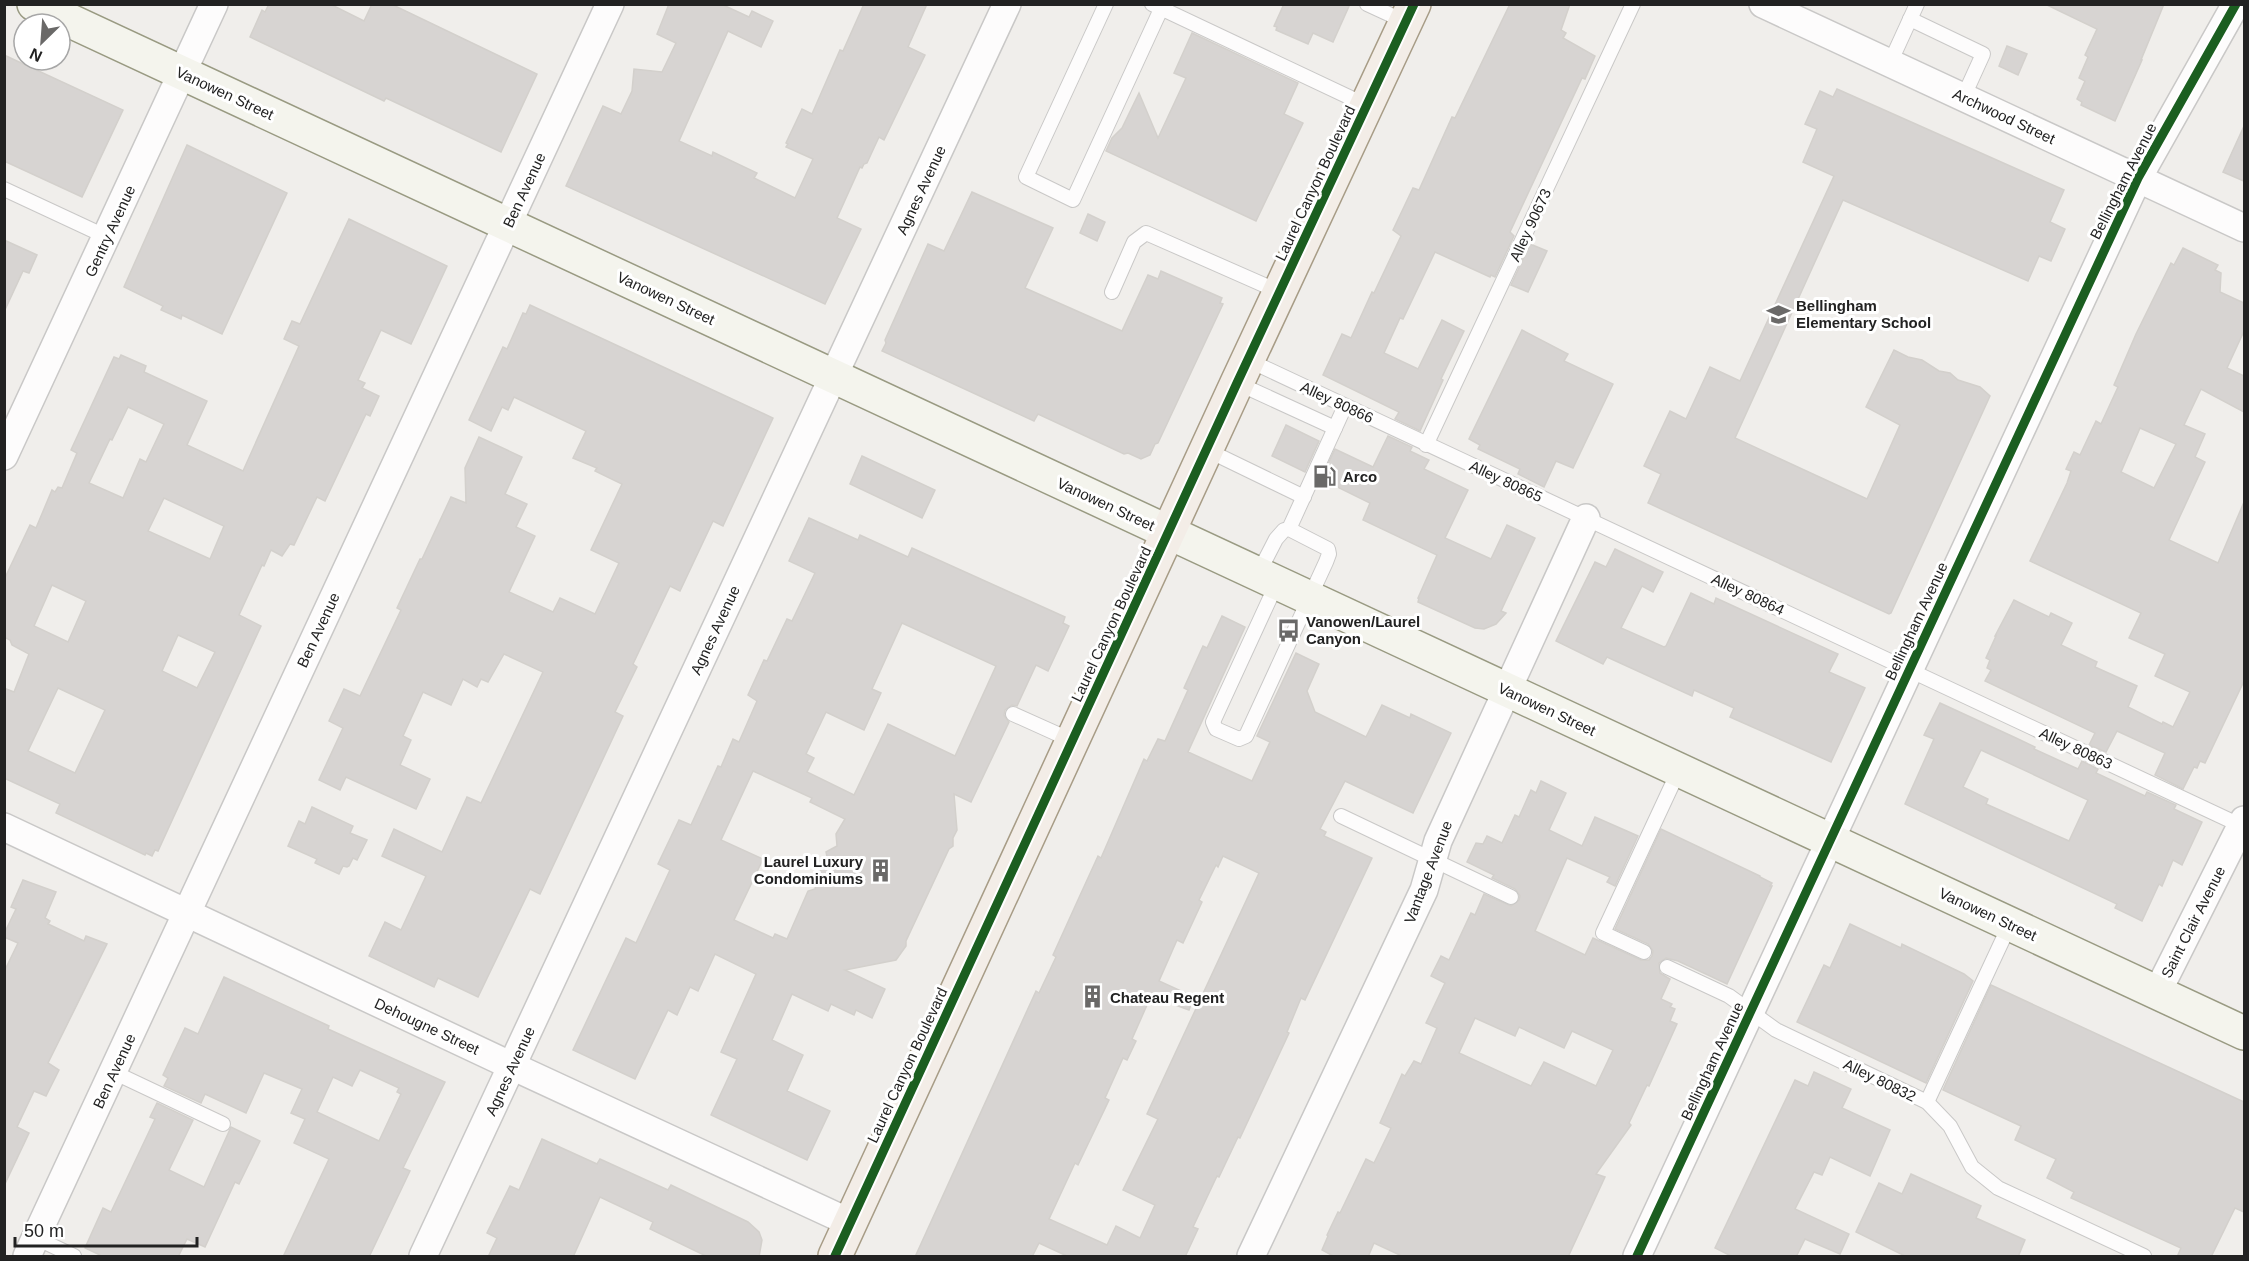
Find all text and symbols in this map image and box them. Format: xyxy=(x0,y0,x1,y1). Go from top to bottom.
north arrow xyxy=(12,12,72,72)
text: N xyxy=(27,45,45,65)
street label: Vanowen Street xyxy=(174,63,277,123)
street label: Archwood Street xyxy=(1950,85,2059,147)
street label: Laurel Canyon Boulevard xyxy=(1272,103,1358,263)
street label: Bellingham Avenue xyxy=(2086,120,2160,242)
street label: Agnes Avenue xyxy=(893,143,949,237)
street label: Ben Avenue xyxy=(499,150,549,230)
street label: Gentry Avenue xyxy=(81,183,139,279)
street label: Alley 90673 xyxy=(1506,186,1554,264)
street label: Vanowen Street xyxy=(615,268,718,328)
place label: Bellingham Elementary School xyxy=(1796,297,1931,331)
school or university icon: Bellingham Elementary School xyxy=(1765,301,1791,327)
street label: Alley 80866 xyxy=(1298,378,1376,426)
street label: Alley 80865 xyxy=(1467,457,1545,505)
fuel station icon: Arco xyxy=(1312,463,1338,489)
place label: Arco xyxy=(1343,468,1377,485)
street label: Vanowen Street xyxy=(1055,474,1158,534)
street label: Laurel Canyon Boulevard xyxy=(1068,544,1154,704)
street label: Bellingham Avenue xyxy=(1881,559,1951,683)
street label: Alley 80864 xyxy=(1709,570,1787,618)
street label: Agnes Avenue xyxy=(687,583,743,677)
street label: Ben Avenue xyxy=(293,590,343,670)
place label: Vanowen/Laurel Canyon xyxy=(1306,613,1420,647)
bus stop icon: Vanowen/Laurel Canyon xyxy=(1275,617,1301,643)
street label: Vanowen Street xyxy=(1496,679,1599,739)
street label: Alley 80863 xyxy=(2037,724,2115,772)
street label: Vantage Avenue xyxy=(1401,818,1455,926)
place label: Laurel Luxury Condominiums xyxy=(754,853,864,887)
building icon: Laurel Luxury Condominiums xyxy=(868,857,894,883)
street label: Saint Clair Avenue xyxy=(2157,863,2229,981)
street label: Vanowen Street xyxy=(1937,884,2040,944)
building icon: Chateau Regent xyxy=(1079,984,1105,1010)
street label: Laurel Canyon Boulevard xyxy=(864,985,950,1145)
place label: Chateau Regent xyxy=(1110,989,1224,1006)
street label: Dehougne Street xyxy=(372,994,483,1058)
street label: Bellingham Avenue xyxy=(1677,999,1747,1123)
street label: Agnes Avenue xyxy=(482,1024,538,1118)
street label: Ben Avenue xyxy=(89,1031,139,1111)
street label: Alley 80832 xyxy=(1841,1055,1919,1105)
scale bar xyxy=(15,1210,196,1248)
text: 50 m xyxy=(24,1221,64,1241)

